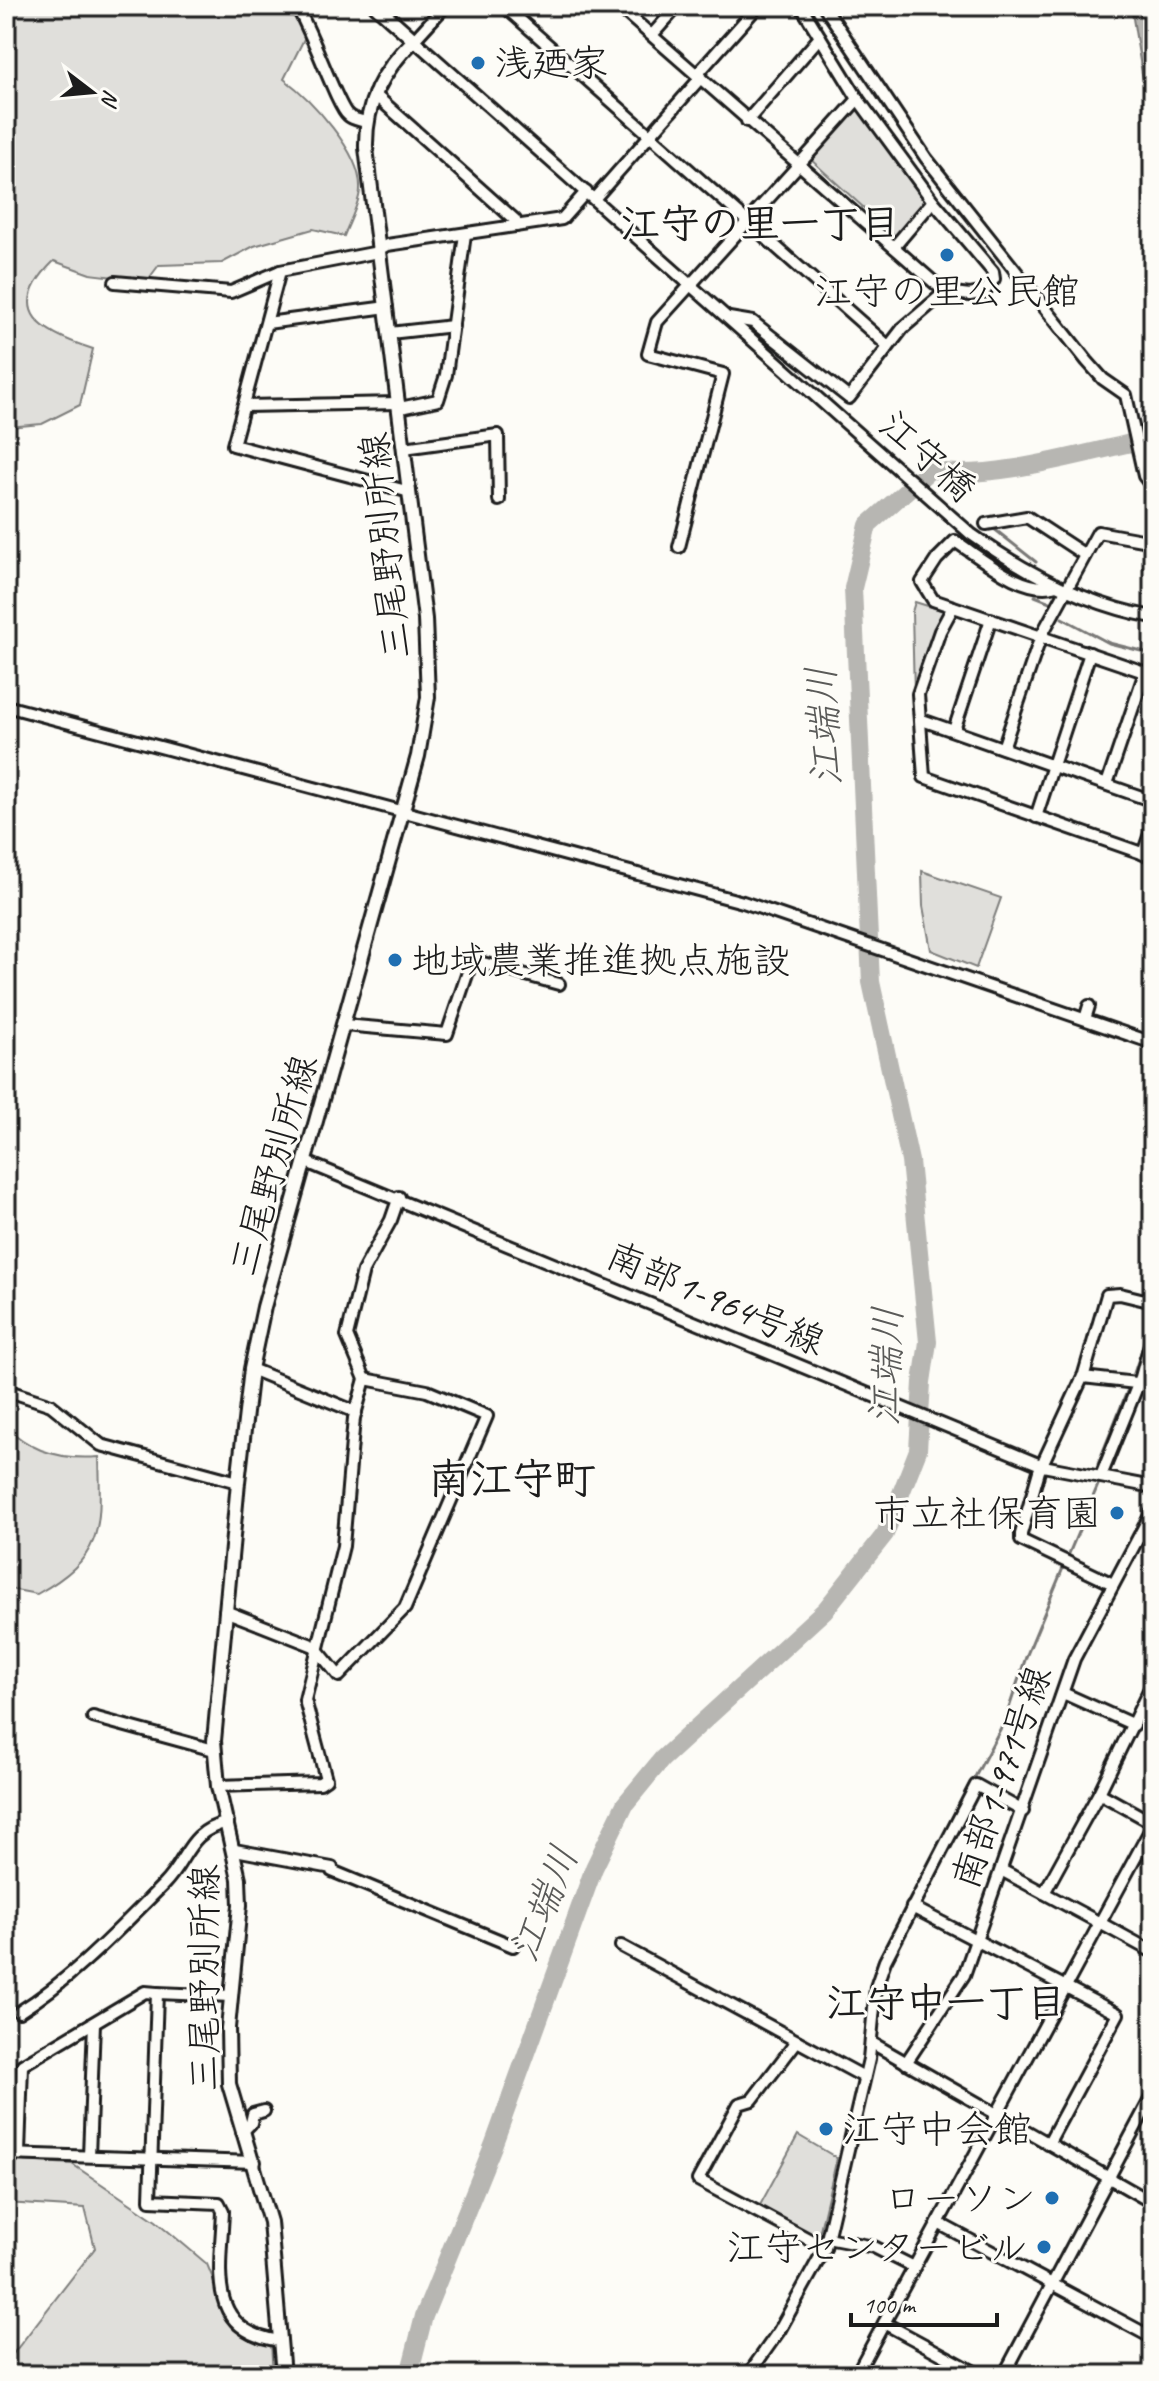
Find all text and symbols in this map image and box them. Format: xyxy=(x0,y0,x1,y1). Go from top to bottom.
place label: 浅廼家 xyxy=(494,40,608,87)
north arrow xyxy=(52,52,132,132)
marker: 浅廼家 xyxy=(469,54,487,72)
text: N xyxy=(94,87,126,111)
district label: 江守の里一丁目 xyxy=(620,199,900,249)
marker: 江守の里公民館 xyxy=(938,246,956,264)
place label: 江守の里公民館 xyxy=(814,268,1080,315)
street label: 江守橋 xyxy=(870,401,986,512)
street label: 三尾野別所線 xyxy=(350,430,421,662)
water label: 江端川 xyxy=(796,665,852,787)
place label: 地域農業推進拠点施設 xyxy=(411,937,791,984)
marker: 地域農業推進拠点施設 xyxy=(386,951,404,969)
street label: 三尾野別所線 xyxy=(219,1049,327,1281)
street label: 南部1-964号線 xyxy=(599,1231,832,1366)
water label: 江端川 xyxy=(859,1305,913,1427)
district label: 南江守町 xyxy=(428,1453,596,1506)
place label: 市立社保育園 xyxy=(873,1490,1101,1537)
marker: 市立社保育園 xyxy=(1108,1504,1126,1522)
street label: 南部1-971号線 xyxy=(941,1659,1062,1895)
water label: 江端川 xyxy=(498,1838,590,1968)
street label: 三尾野別所線 xyxy=(181,1864,228,2092)
district label: 江守中一丁目 xyxy=(826,1978,1066,2028)
place label: 江守中会館 xyxy=(842,2106,1032,2153)
marker: 江守中会館 xyxy=(817,2120,835,2138)
place label: ローソン xyxy=(884,2175,1036,2222)
marker: ローソン xyxy=(1043,2189,1061,2207)
place label: 江守センタービル xyxy=(726,2224,1028,2271)
marker: 江守センタービル xyxy=(1035,2238,1053,2256)
scale bar xyxy=(851,2277,997,2327)
text: 100 m xyxy=(863,2290,917,2320)

